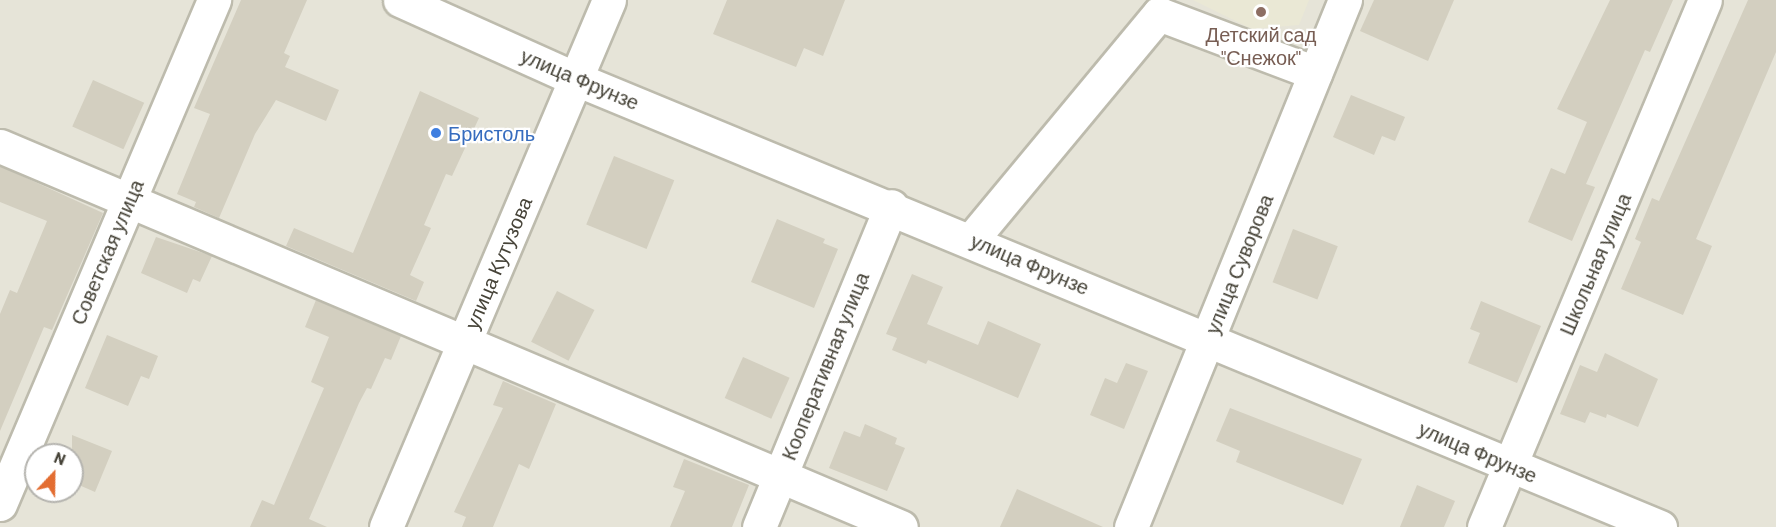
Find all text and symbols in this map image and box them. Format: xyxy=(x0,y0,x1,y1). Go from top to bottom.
marker: Детский сад "Снежок" xyxy=(1254,5,1268,19)
place label: Детский сад "Снежок" xyxy=(1206,22,1316,69)
street label: улица Фрунзе xyxy=(517,43,643,115)
place label: Бристоль xyxy=(448,121,535,145)
marker: Бристоль xyxy=(429,126,443,140)
street label: Советская улица xyxy=(66,176,148,328)
street label: Школьная улица xyxy=(1554,189,1636,339)
street label: улица Суворова xyxy=(1200,191,1278,337)
street label: улица Кутузова xyxy=(459,193,537,333)
street label: улица Фрунзе xyxy=(967,228,1093,300)
street label: Кооперативная улица xyxy=(776,269,874,463)
street label: улица Фрунзе xyxy=(1415,416,1541,488)
north arrow xyxy=(24,443,84,503)
text: N xyxy=(52,447,69,468)

